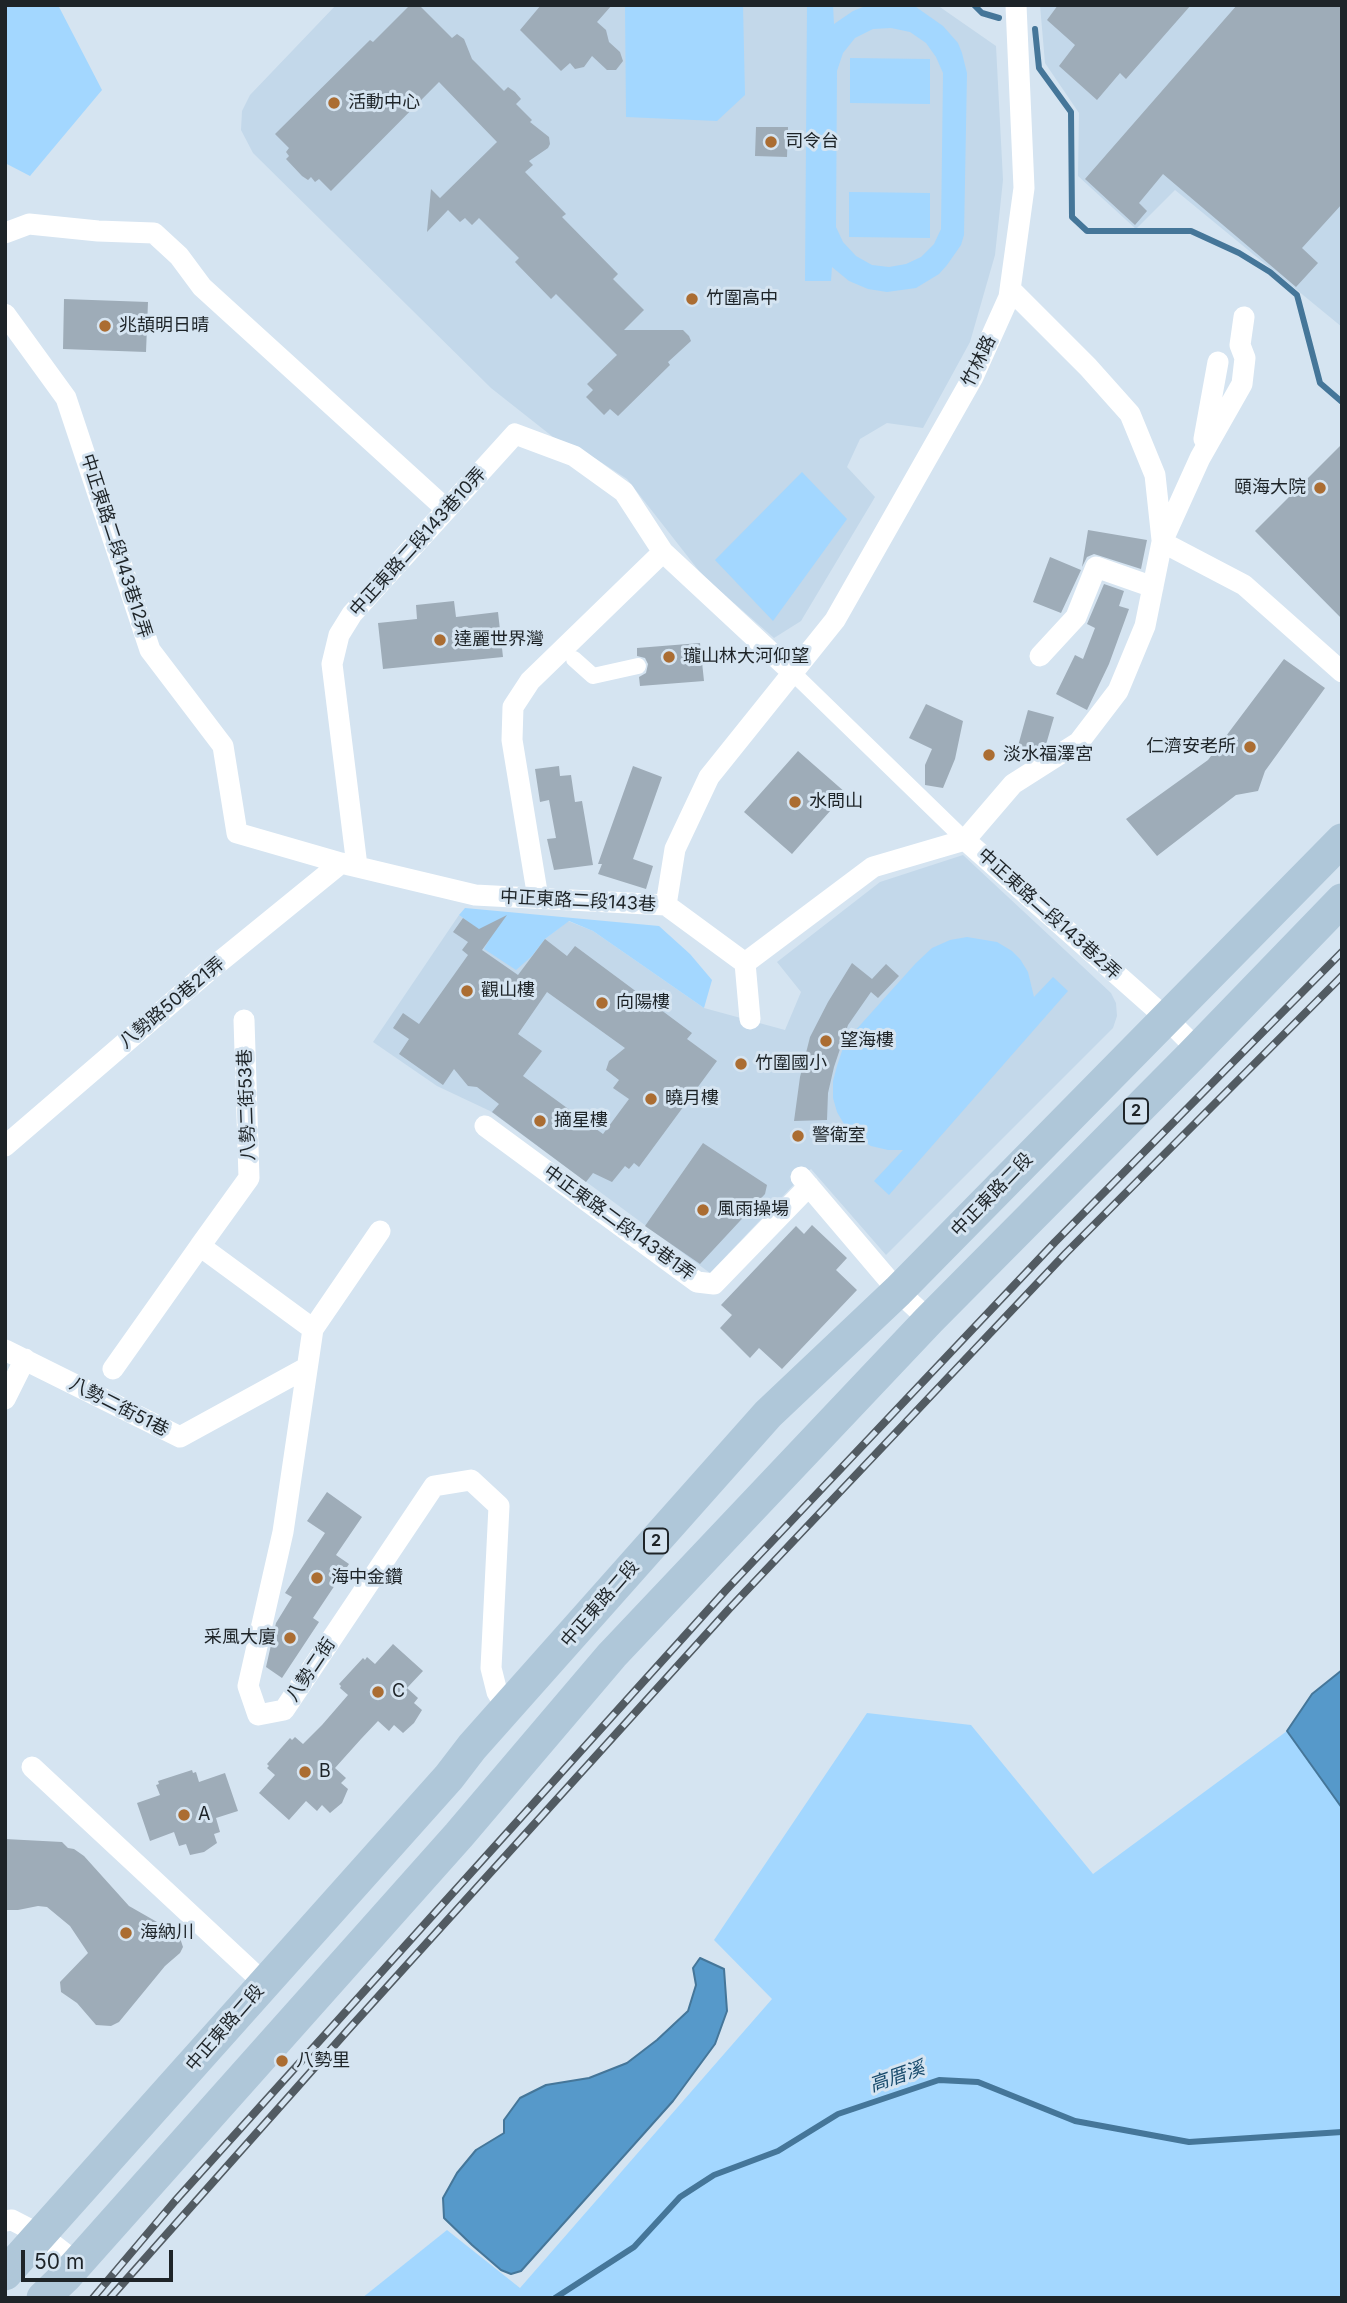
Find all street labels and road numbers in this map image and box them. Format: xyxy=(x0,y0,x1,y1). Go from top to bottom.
street label: 竹林路 xyxy=(957,332,1001,390)
street label: 中正東路二段143巷12弄 xyxy=(76,451,156,641)
street label: 中正東路二段143巷10弄 xyxy=(345,463,491,621)
street label: 中正東路二段143巷2弄 xyxy=(973,844,1125,984)
street label: 中正東路二段143巷 xyxy=(500,886,656,916)
street label: 八勢路50巷21弄 xyxy=(115,953,229,1053)
street label: 八勢二街53巷 xyxy=(234,1049,260,1161)
road number: 2 xyxy=(1124,1098,1148,1124)
street label: 中正東路二段 xyxy=(947,1149,1037,1241)
street label: 中正東路二段143巷1弄 xyxy=(539,1161,699,1285)
street label: 八勢二街51巷 xyxy=(66,1373,172,1441)
road number: 2 xyxy=(644,1528,668,1554)
street label: 中正東路二段 xyxy=(556,1556,644,1652)
street label: 八勢二街 xyxy=(282,1634,340,1706)
street label: 中正東路二段 xyxy=(181,1980,269,2076)

